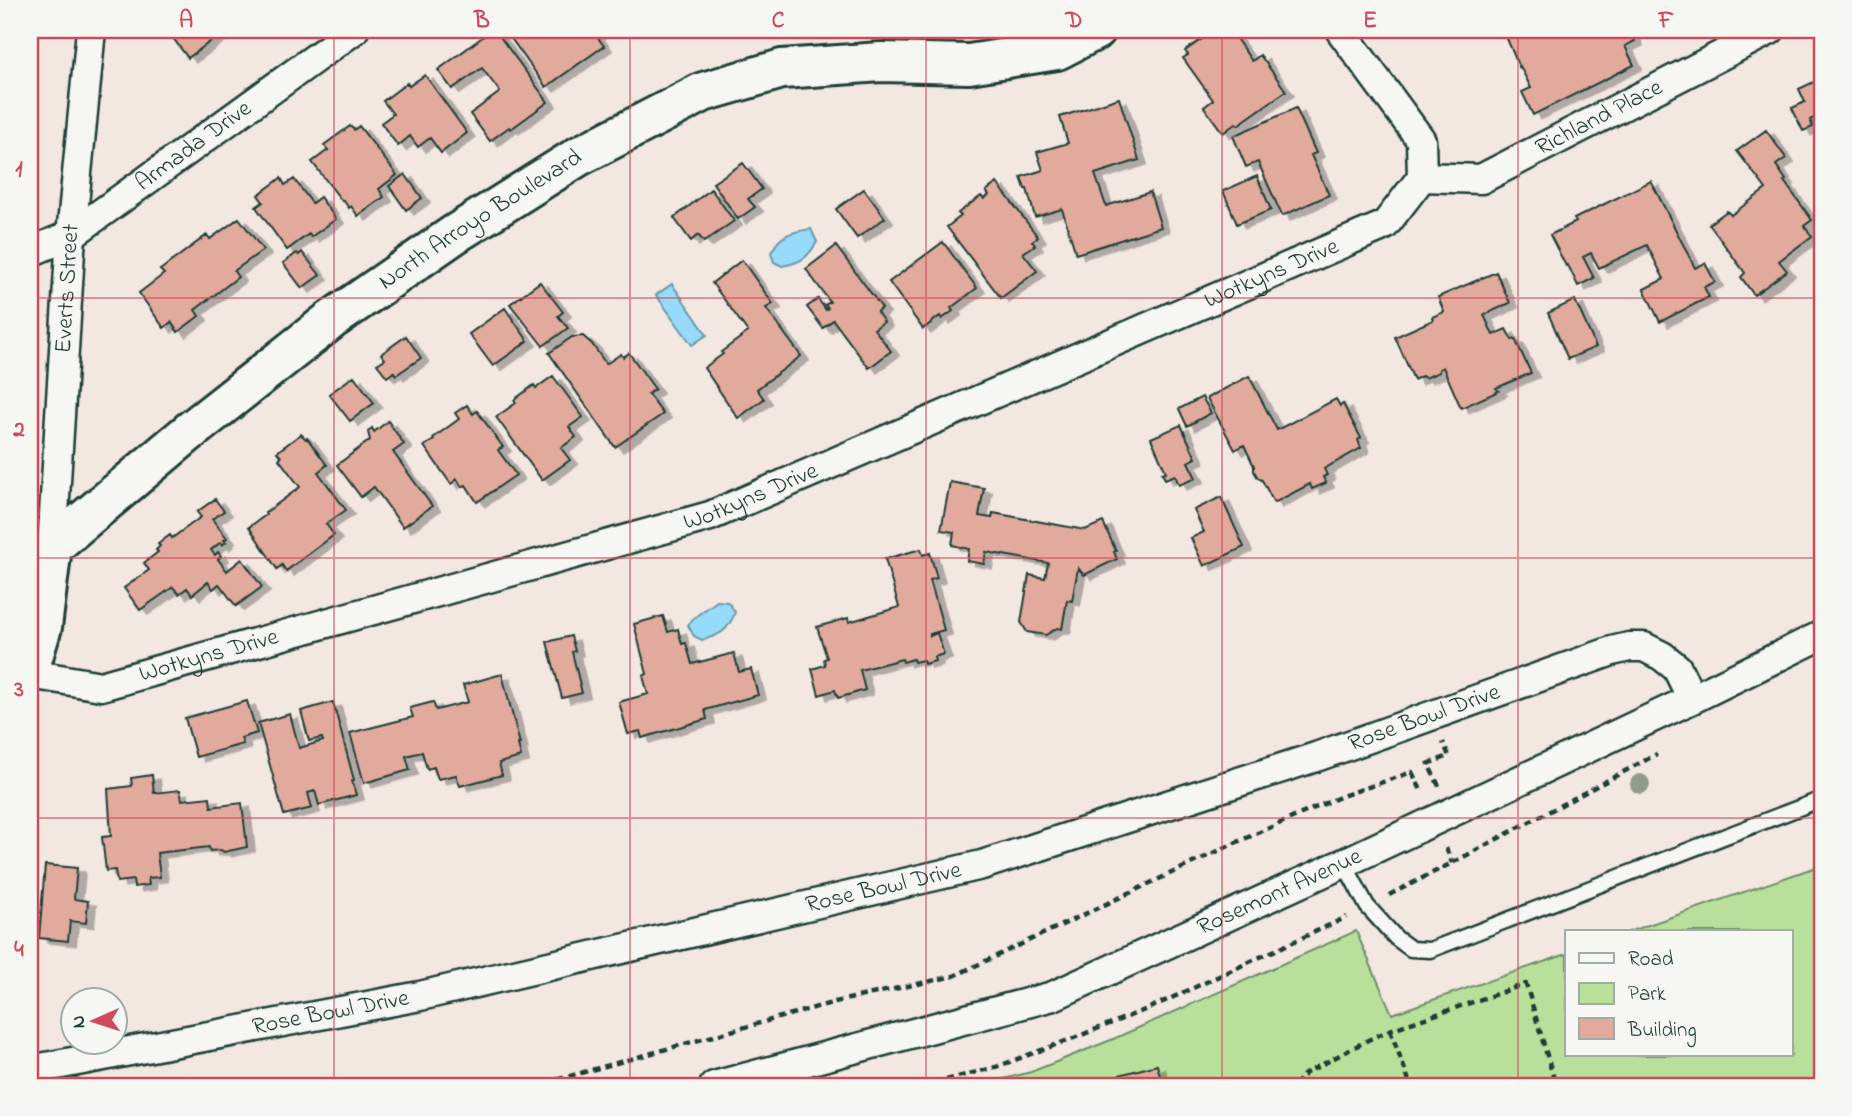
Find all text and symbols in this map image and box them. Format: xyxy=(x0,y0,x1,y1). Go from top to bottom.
text: A xyxy=(179,5,193,38)
text: B xyxy=(473,5,490,38)
text: C xyxy=(772,5,785,38)
text: D xyxy=(1065,5,1082,38)
text: E xyxy=(1363,5,1377,38)
text: F xyxy=(1658,5,1674,38)
street label: Richland Place xyxy=(1529,71,1669,165)
street label: Armada Drive xyxy=(128,92,260,200)
street label: North Arroyo Boulevard xyxy=(372,140,589,299)
text: 1 xyxy=(15,154,23,187)
street label: Everts Street xyxy=(46,222,90,354)
street label: Wotkyns Drive xyxy=(1199,229,1345,318)
text: 2 xyxy=(12,414,25,447)
street label: Wotkyns Drive xyxy=(679,454,824,540)
street label: Wotkyns Drive xyxy=(135,620,283,692)
text: 3 xyxy=(13,674,24,707)
street label: Rose Bowl Drive xyxy=(1344,675,1505,762)
street label: Rosemont Avenue xyxy=(1192,839,1368,945)
street label: Rose Bowl Drive xyxy=(802,853,965,923)
legend xyxy=(1565,930,1792,1056)
text: 4 xyxy=(14,934,24,967)
text: Road xyxy=(1628,945,1674,975)
text: Park xyxy=(1628,980,1667,1010)
street label: Rose Bowl Drive xyxy=(249,981,412,1045)
north arrow xyxy=(60,986,130,1056)
text: N xyxy=(66,1014,93,1029)
text: Building xyxy=(1627,1016,1697,1048)

